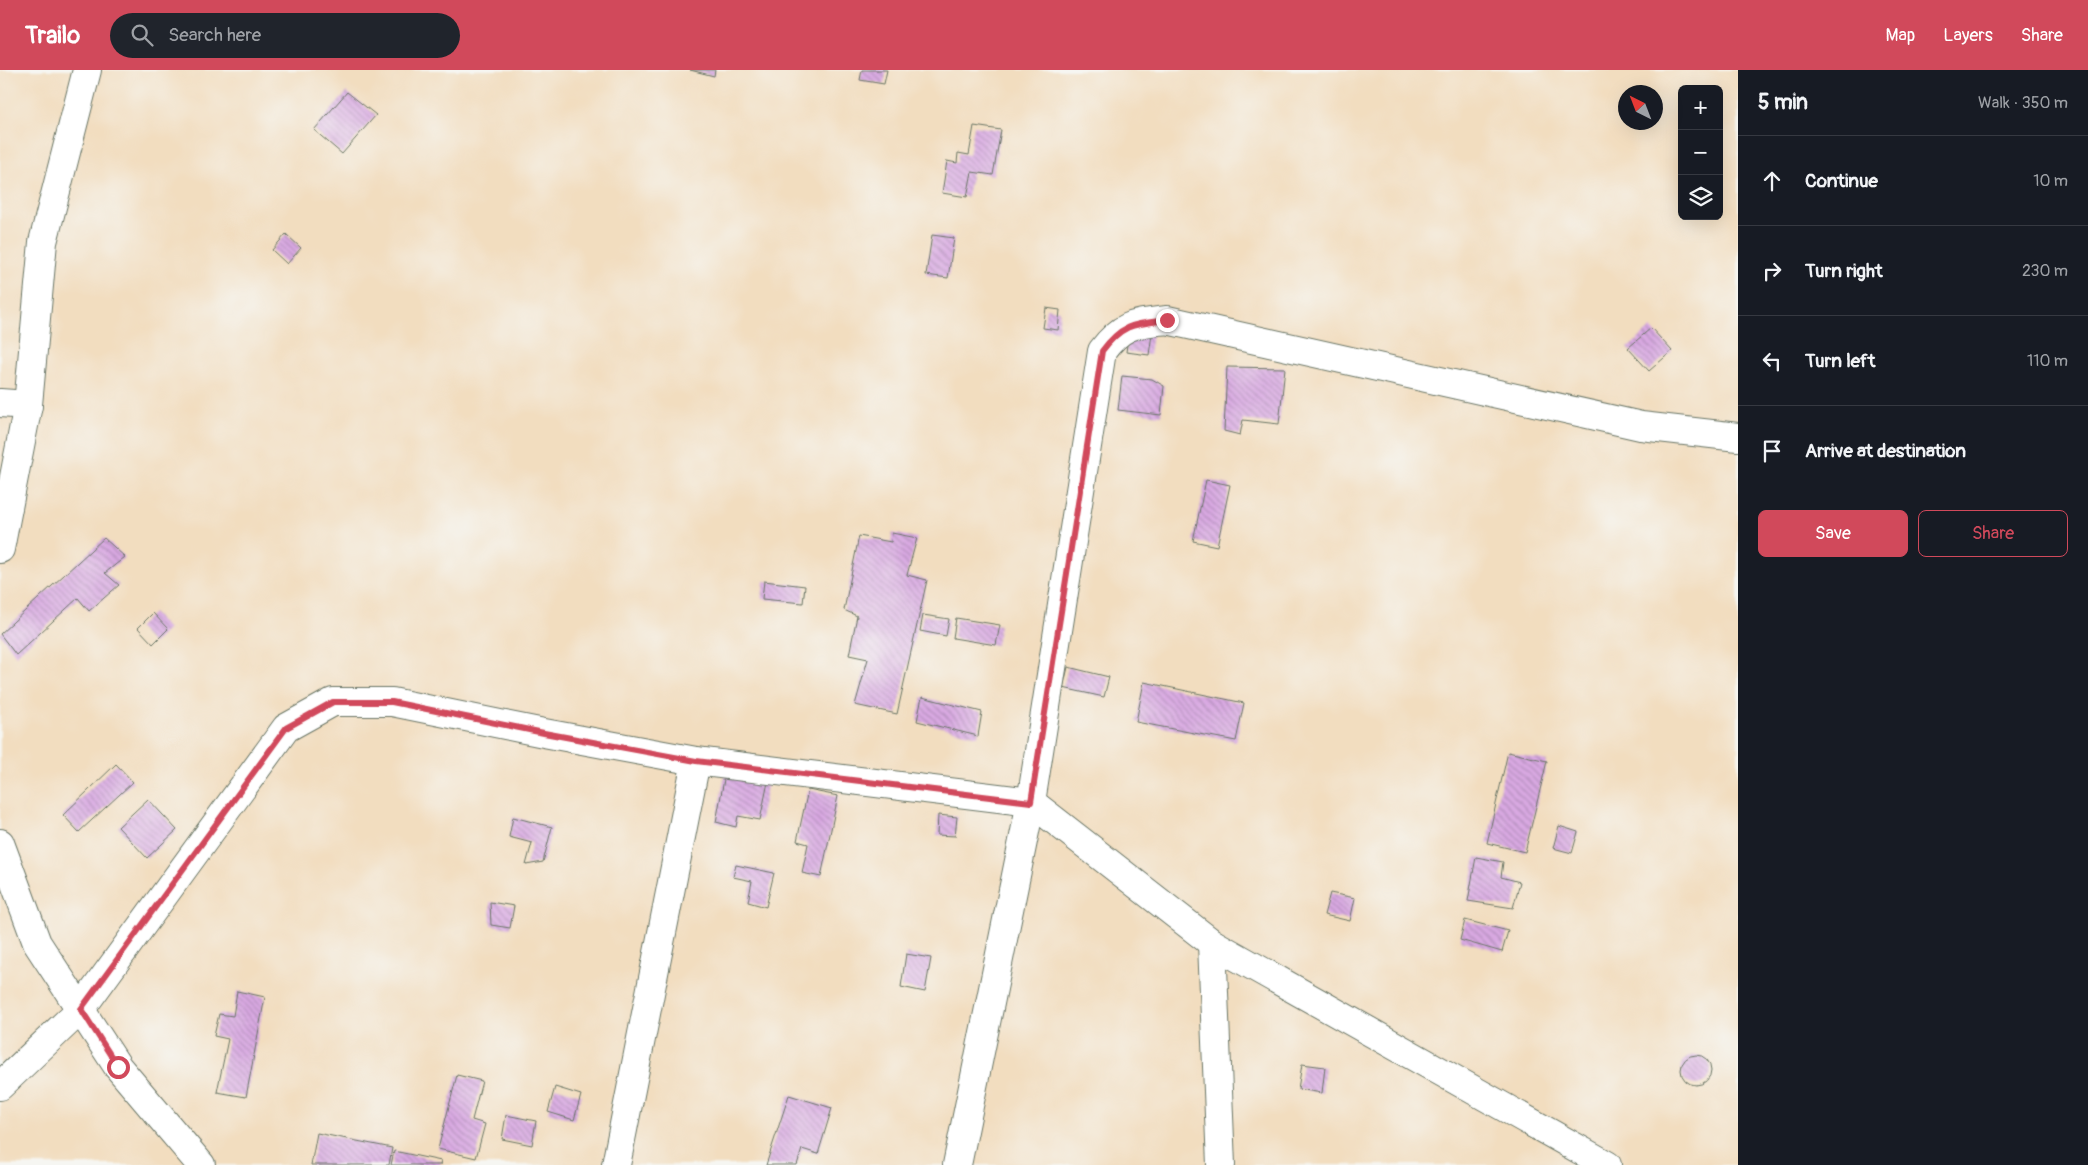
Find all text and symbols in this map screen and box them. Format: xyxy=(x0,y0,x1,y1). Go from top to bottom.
search box xyxy=(110,13,460,58)
text: Trailo xyxy=(25,21,80,50)
icon: search xyxy=(128,21,156,49)
text: Search here xyxy=(168,23,261,47)
text: Map xyxy=(1886,24,1915,47)
text: Layers xyxy=(1943,24,1993,47)
text: Share xyxy=(2021,24,2063,47)
north arrow xyxy=(1618,85,1663,130)
map controls xyxy=(1678,85,1723,220)
button: + xyxy=(1678,85,1723,130)
text: 5 min xyxy=(1758,89,1808,116)
text: Walk · 350 m xyxy=(1978,93,2068,113)
button: − xyxy=(1678,130,1723,175)
icon: ahead xyxy=(1758,167,1786,195)
text: Continue xyxy=(1805,169,1878,193)
text: 10 m xyxy=(2033,171,2068,191)
button: layers xyxy=(1678,175,1723,220)
icon: right xyxy=(1758,257,1786,285)
text: Turn right xyxy=(1805,259,1883,283)
text: 230 m xyxy=(2022,261,2068,281)
route end xyxy=(1156,309,1179,332)
icon: left xyxy=(1758,347,1786,375)
text: Turn left xyxy=(1805,349,1875,373)
text: 110 m xyxy=(2027,351,2068,371)
icon: arrive xyxy=(1758,437,1786,465)
text: Arrive at destination xyxy=(1805,439,1966,463)
button: Save xyxy=(1758,510,1908,557)
button: Share xyxy=(1918,510,2068,557)
route start xyxy=(107,1056,130,1079)

